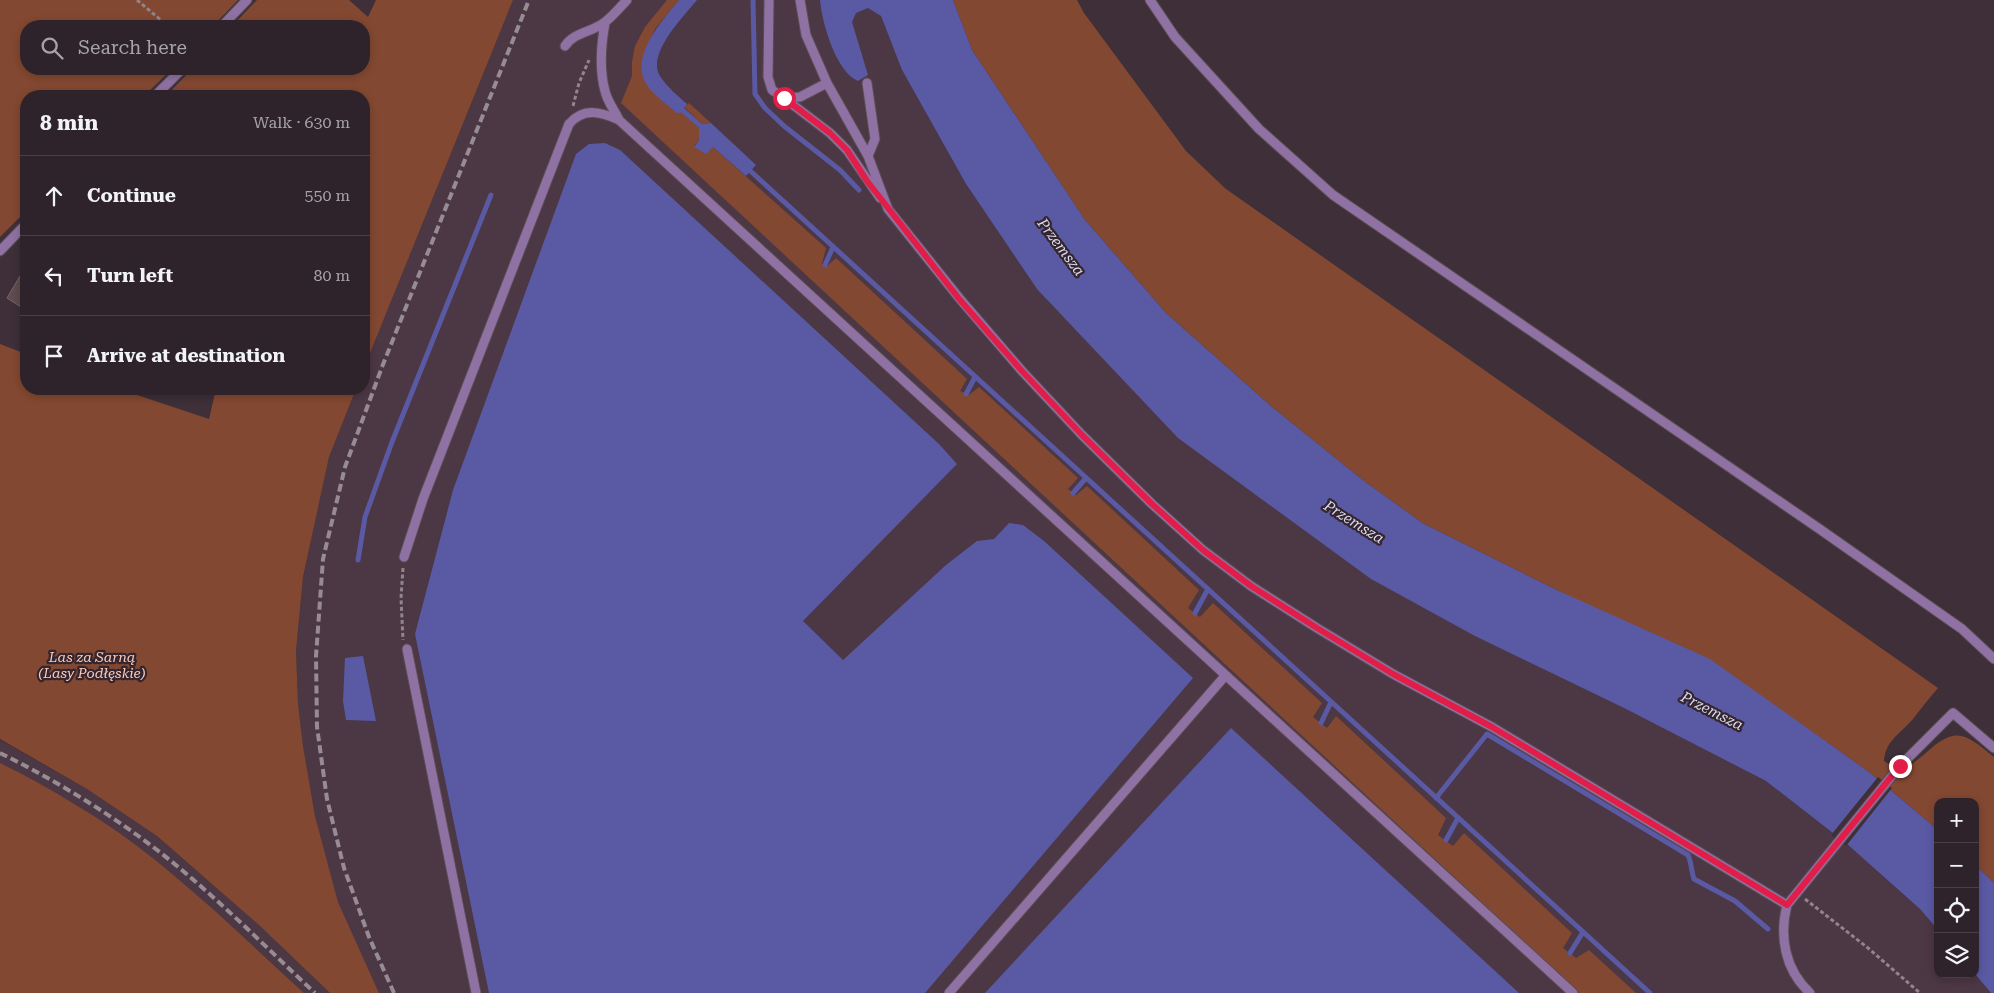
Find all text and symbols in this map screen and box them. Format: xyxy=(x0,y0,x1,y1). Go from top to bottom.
search box xyxy=(20,20,370,75)
icon: search xyxy=(38,34,66,62)
text: Search here xyxy=(78,36,187,59)
route start xyxy=(773,87,796,110)
text: 8 min xyxy=(40,111,98,135)
text: Walk · 630 m xyxy=(253,113,350,132)
icon: ahead xyxy=(40,182,68,210)
text: Continue xyxy=(87,184,176,207)
text: 550 m xyxy=(304,186,350,205)
water label: Przemsza xyxy=(1033,214,1088,279)
icon: left xyxy=(40,262,68,290)
text: Turn left xyxy=(87,264,173,287)
text: 80 m xyxy=(313,266,350,285)
icon: arrive xyxy=(40,342,68,370)
text: Arrive at destination xyxy=(87,344,285,367)
water label: Przemsza xyxy=(1320,496,1387,547)
park label: Las za Sarną (Lasy Podłęskie) xyxy=(38,649,146,681)
water label: Przemsza xyxy=(1677,687,1746,734)
route end xyxy=(1889,755,1912,778)
map controls xyxy=(1934,798,1979,978)
button: + xyxy=(1934,798,1979,843)
button: − xyxy=(1934,843,1979,888)
button: locate xyxy=(1934,888,1979,933)
button: layers xyxy=(1934,933,1979,978)

